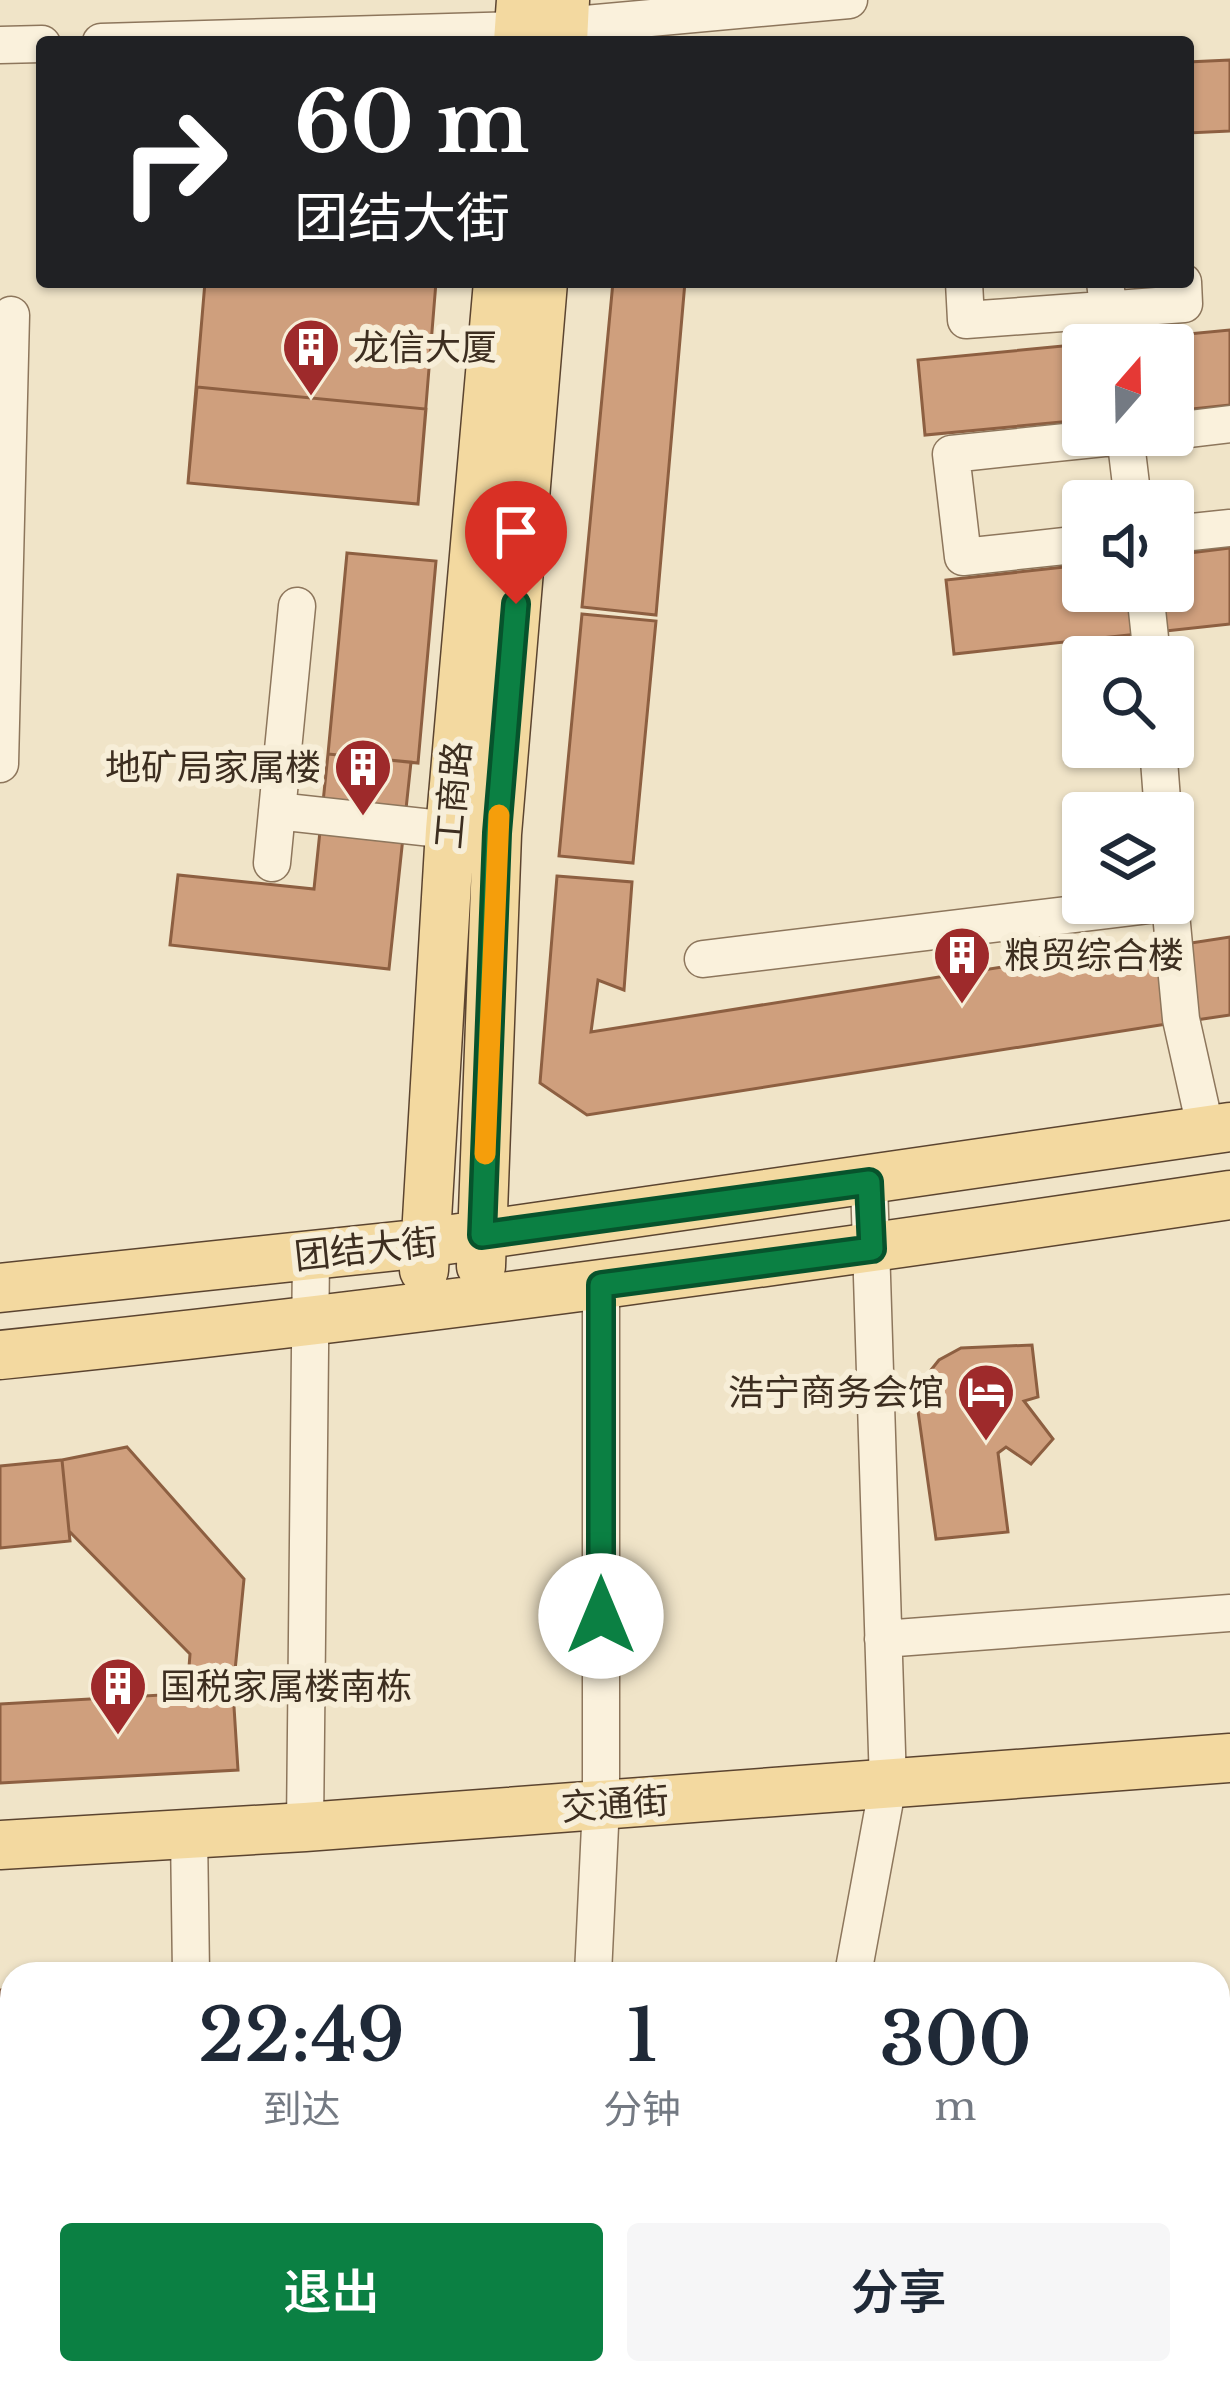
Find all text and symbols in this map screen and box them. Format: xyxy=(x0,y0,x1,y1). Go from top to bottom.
text: 60 m xyxy=(294,71,529,175)
icon: right xyxy=(96,84,252,240)
text: 团结大街 xyxy=(294,185,510,252)
building icon: 龙信大厦 xyxy=(280,316,342,398)
north arrow xyxy=(1062,324,1194,456)
map controls xyxy=(1062,324,1194,924)
place label: 龙信大厦 xyxy=(353,325,497,370)
button: sound xyxy=(1062,480,1194,612)
pin xyxy=(465,481,567,604)
icon: arrive xyxy=(483,499,549,565)
button: search xyxy=(1062,636,1194,768)
building icon: 地矿局家属楼 xyxy=(332,736,394,818)
street label: 工商路 xyxy=(426,739,480,851)
place label: 地矿局家属楼 xyxy=(105,745,321,790)
button: layers xyxy=(1062,792,1194,924)
building icon: 粮贸综合楼 xyxy=(931,924,993,1006)
place label: 粮贸综合楼 xyxy=(1004,933,1184,978)
street label: 团结大街 xyxy=(292,1219,440,1279)
hotel icon: 浩宁商务会馆 xyxy=(955,1361,1017,1443)
place label: 浩宁商务会馆 xyxy=(728,1370,944,1415)
position arrow xyxy=(538,1553,664,1679)
building icon: 国税家属楼南栋 xyxy=(87,1655,149,1737)
place label: 国税家属楼南栋 xyxy=(160,1664,412,1709)
street label: 交通街 xyxy=(560,1778,670,1830)
text: 22:49 xyxy=(198,1991,405,2080)
text: 1 xyxy=(626,1991,658,2080)
text: 300 xyxy=(879,1995,1032,2084)
text: m xyxy=(935,2082,976,2131)
text: 到达 xyxy=(263,2085,341,2134)
text: 分钟 xyxy=(603,2085,681,2134)
button: 退出 xyxy=(60,2223,603,2361)
button: 分享 xyxy=(627,2223,1170,2361)

